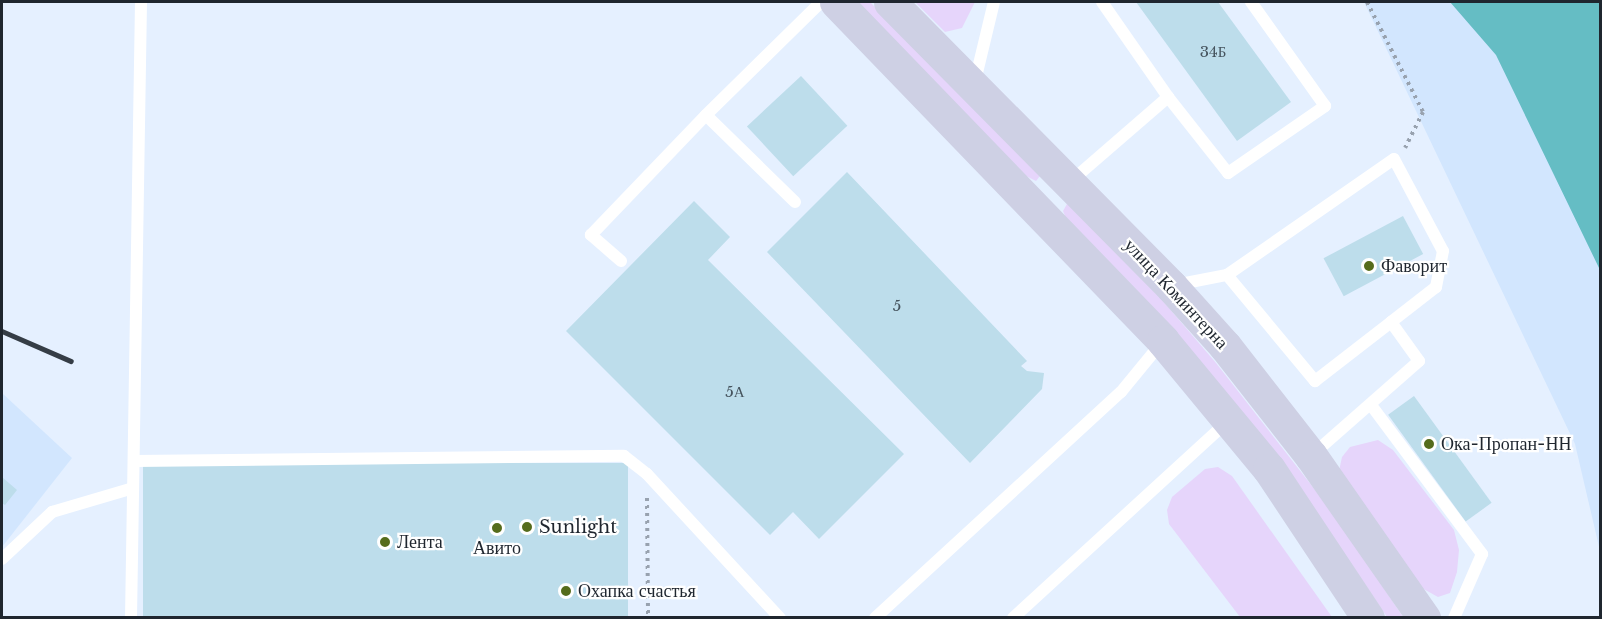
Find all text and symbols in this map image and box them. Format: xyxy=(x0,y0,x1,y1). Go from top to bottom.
house number: 34Б xyxy=(1200,43,1226,61)
street label: улица Коминтерна xyxy=(1120,235,1232,353)
place label: Фаворит xyxy=(1381,255,1447,277)
marker: Фаворит xyxy=(1362,259,1376,273)
house number: 5 xyxy=(893,297,901,315)
house number: 5А xyxy=(725,383,745,401)
place label: Ока-Пропан-НН xyxy=(1441,433,1571,455)
marker: Ока-Пропан-НН xyxy=(1422,437,1436,451)
place label: Sunlight xyxy=(539,516,617,538)
marker: Sunlight xyxy=(520,520,534,534)
marker: Авито xyxy=(490,521,504,535)
place label: Лента xyxy=(397,531,443,553)
marker: Лента xyxy=(378,535,392,549)
place label: Авито xyxy=(473,537,521,559)
place label: Охапка счастья xyxy=(578,580,696,602)
marker: Охапка счастья xyxy=(559,584,573,598)

